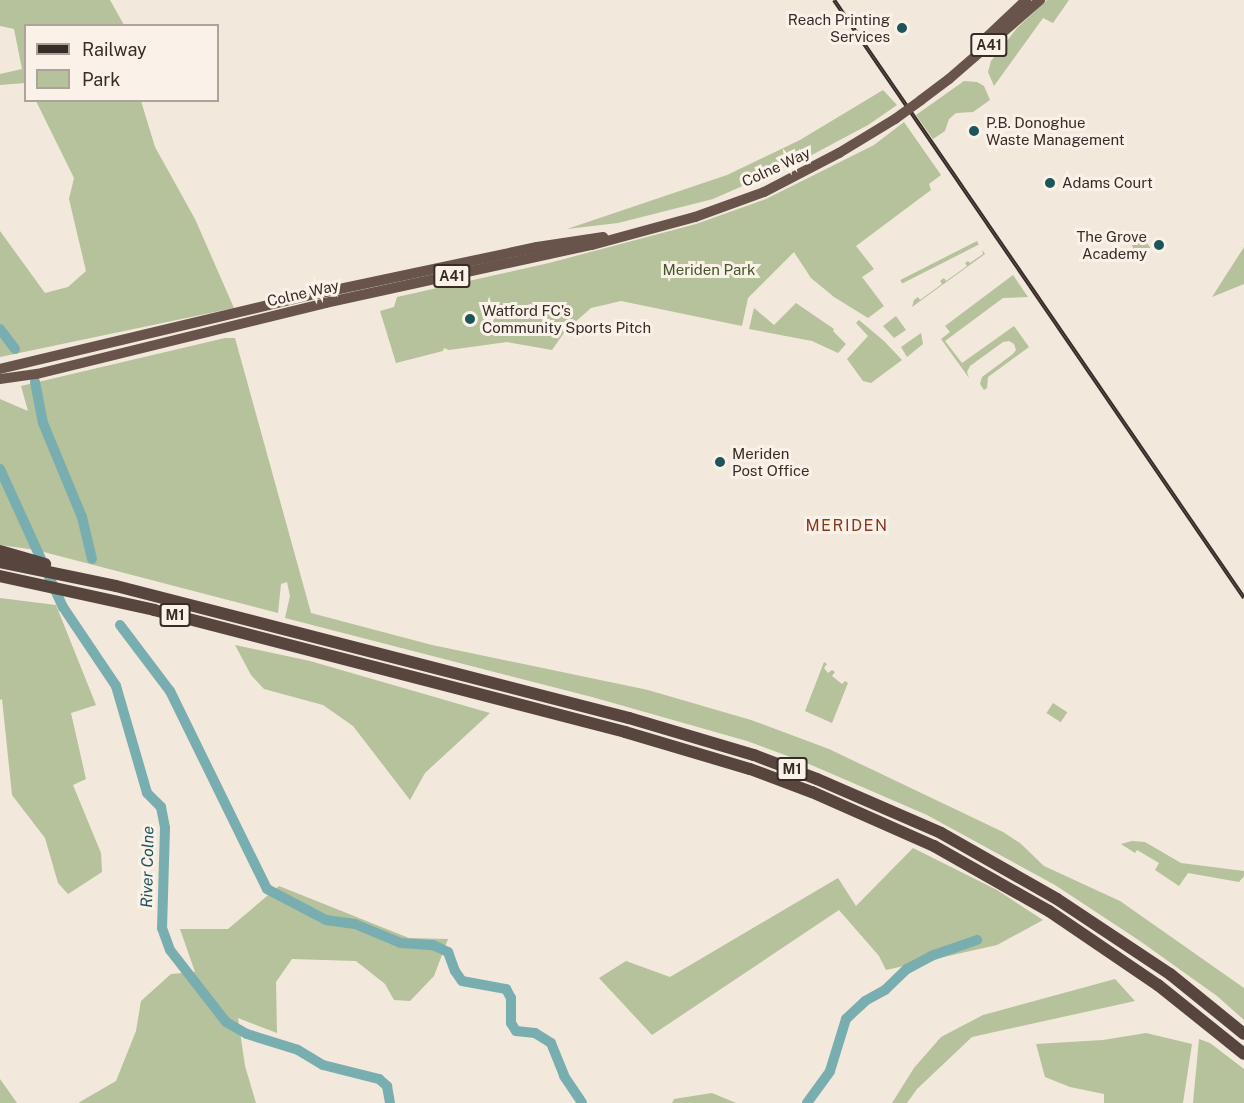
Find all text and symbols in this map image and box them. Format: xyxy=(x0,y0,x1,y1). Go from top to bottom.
place label: Reach Printing Services xyxy=(788,10,890,45)
marker: Reach Printing Services xyxy=(895,21,909,35)
legend xyxy=(24,24,219,102)
road number: A41 xyxy=(970,34,1008,56)
text: Railway xyxy=(82,39,147,60)
text: Park xyxy=(82,69,120,90)
place label: P.B. Donoghue Waste Management xyxy=(986,113,1125,148)
marker: P.B. Donoghue Waste Management xyxy=(967,124,981,138)
street label: Colne Way xyxy=(739,143,813,191)
place label: Adams Court xyxy=(1062,174,1153,192)
marker: Adams Court xyxy=(1043,176,1057,190)
place label: The Grove Academy xyxy=(1076,227,1147,262)
marker: The Grove Academy xyxy=(1152,238,1166,252)
park label: Meriden Park xyxy=(663,261,755,279)
road number: A41 xyxy=(432,265,472,287)
street label: Colne Way xyxy=(265,276,341,310)
place label: Watford FC's Community Sports Pitch xyxy=(482,301,651,336)
marker: Watford FC's Community Sports Pitch xyxy=(463,312,477,326)
place label: Meriden Post Office xyxy=(732,444,809,479)
marker: Meriden Post Office xyxy=(713,455,727,469)
district label: MERIDEN xyxy=(805,516,889,536)
road number: M1 xyxy=(158,604,192,626)
road number: M1 xyxy=(776,758,808,780)
water label: River Colne xyxy=(138,826,158,908)

